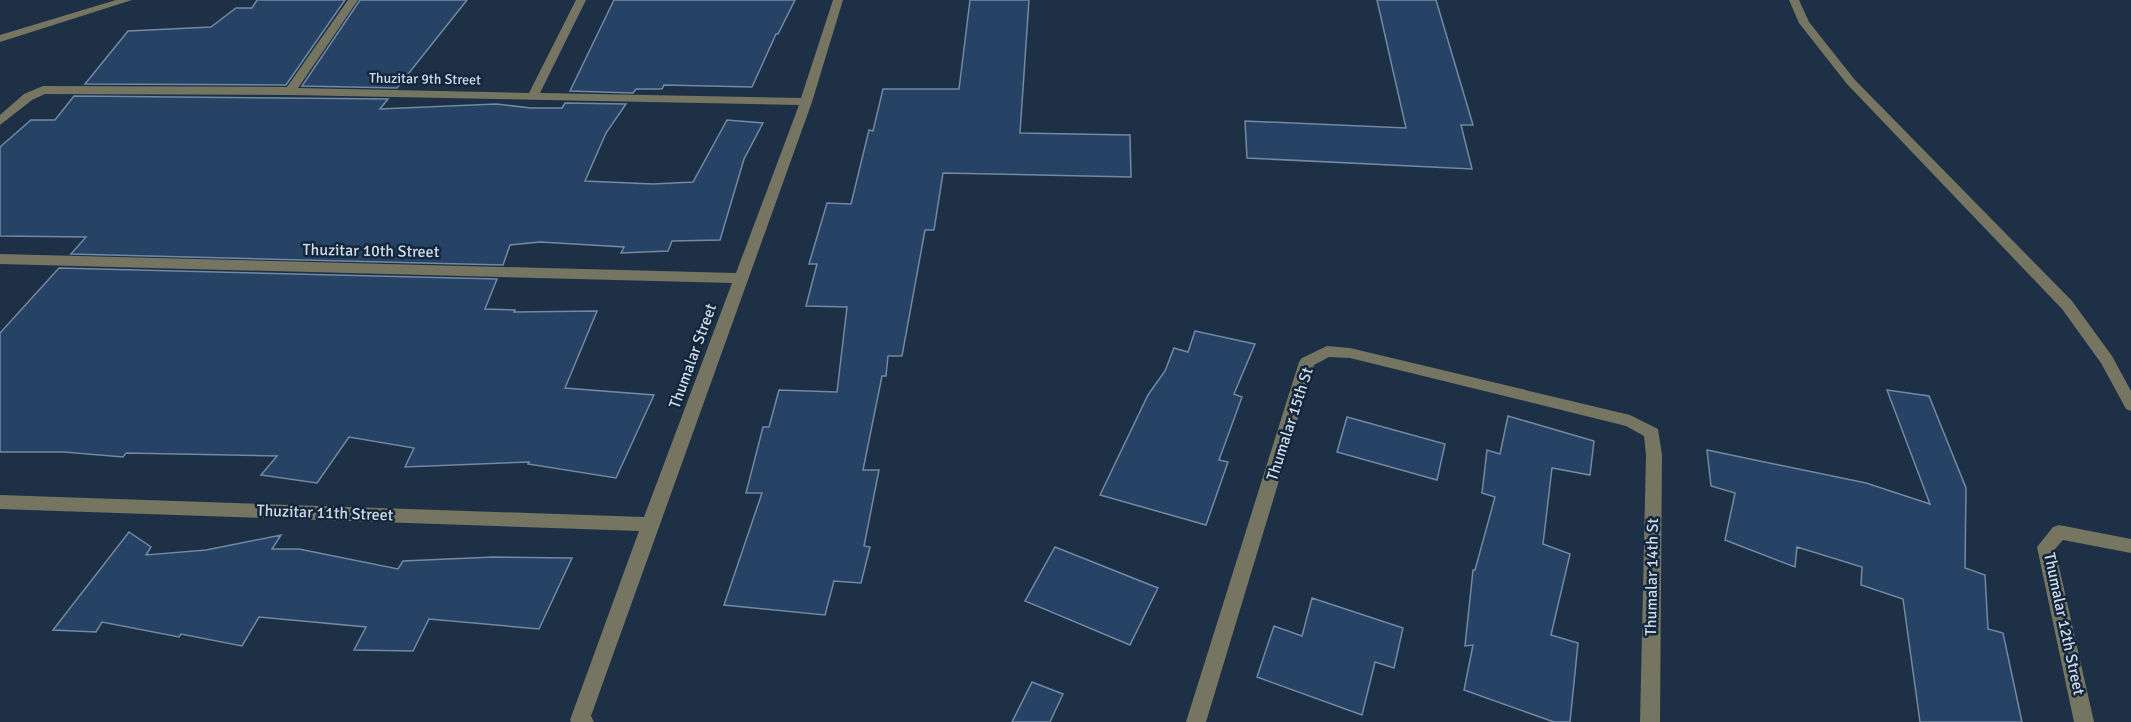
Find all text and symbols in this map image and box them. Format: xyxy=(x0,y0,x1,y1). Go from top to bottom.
street label: Thuzitar 9th Street xyxy=(369,70,481,88)
street label: Thuzitar 10th Street xyxy=(303,240,440,262)
street label: Thumalar Street xyxy=(665,300,721,411)
street label: Thumalar 15th St xyxy=(1262,364,1318,483)
street label: Thuzitar 11th Street xyxy=(256,501,394,525)
street label: Thumalar 14th St xyxy=(1641,517,1663,636)
street label: Thumalar 12th Street xyxy=(2039,551,2089,697)

